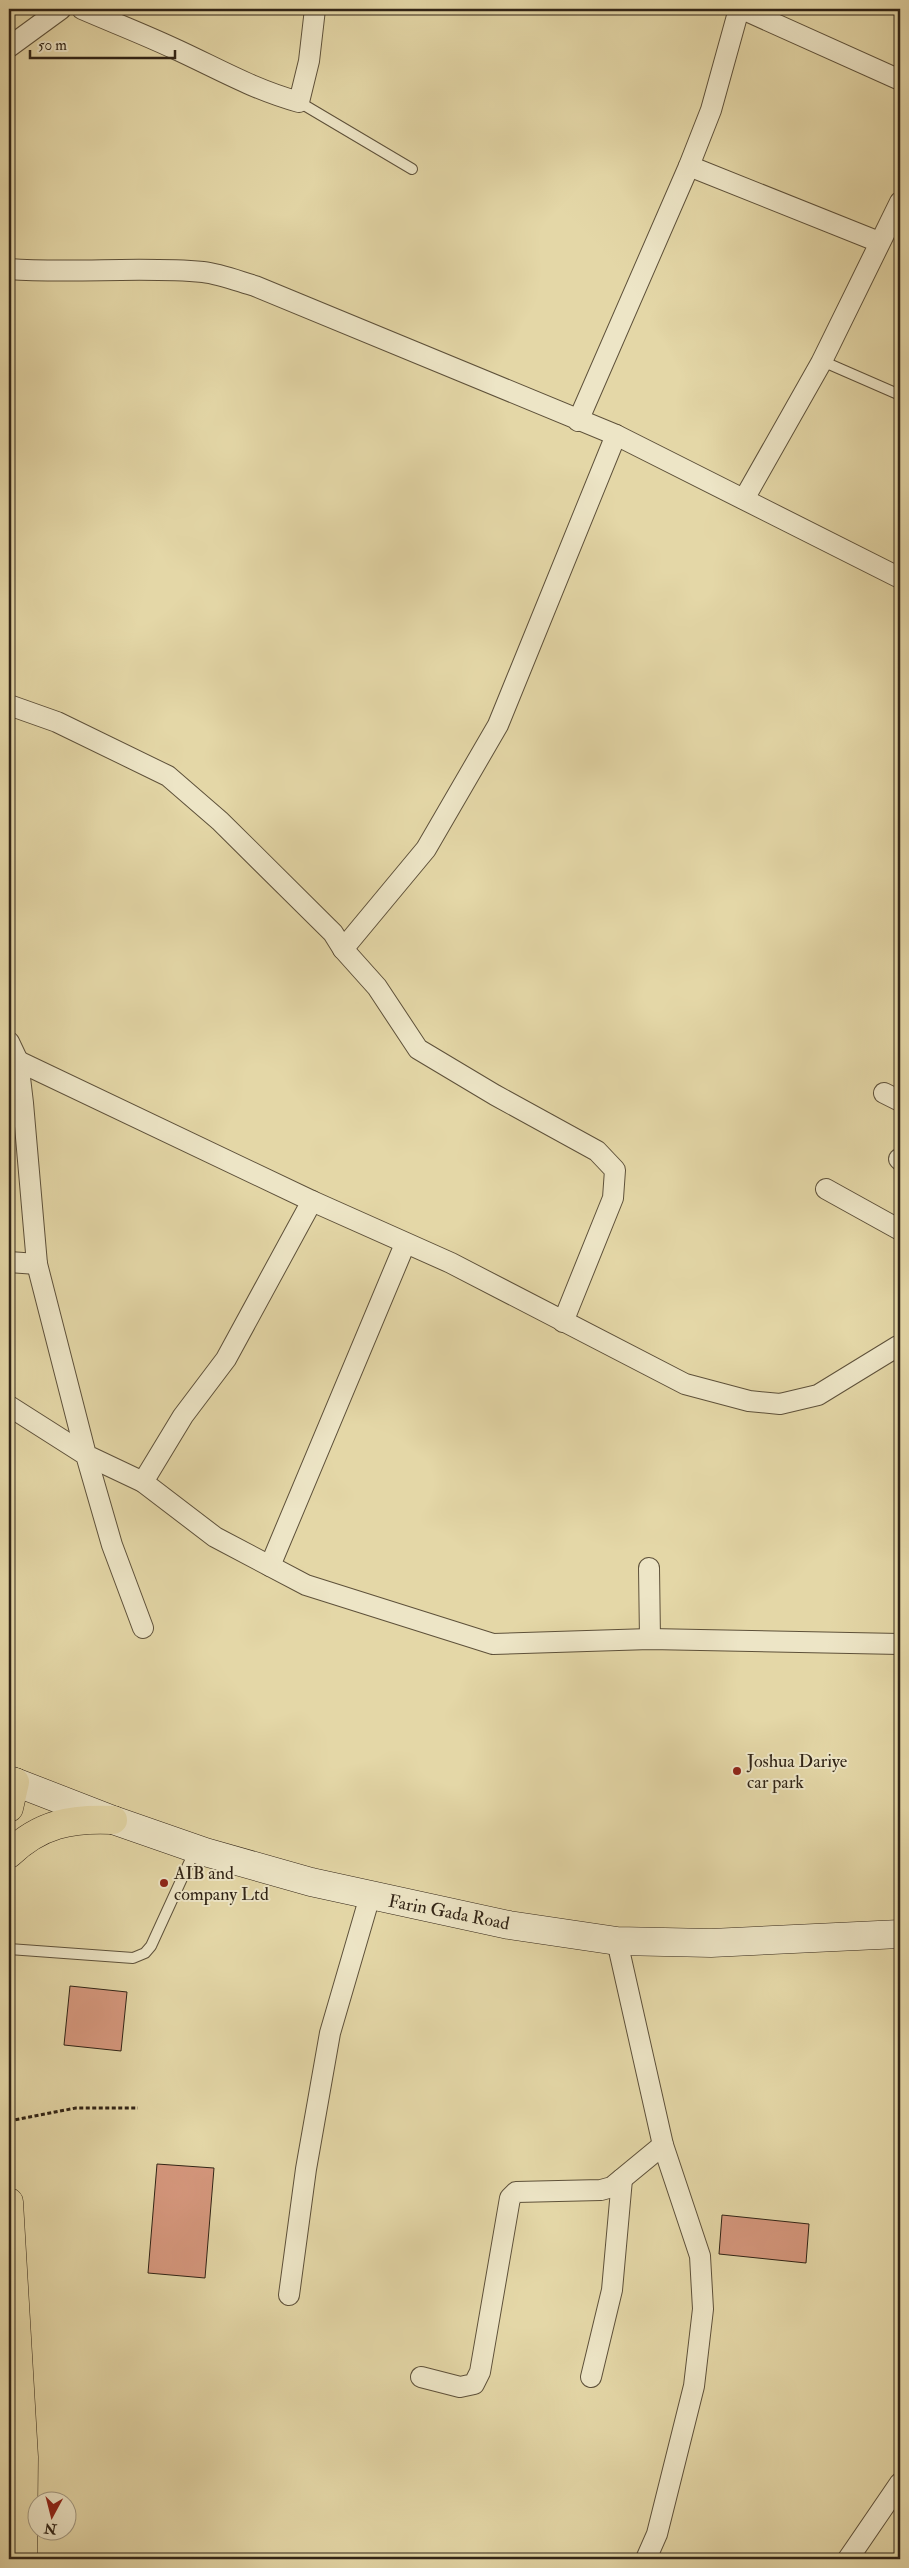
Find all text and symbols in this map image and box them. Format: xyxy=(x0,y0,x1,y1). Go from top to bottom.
scale bar xyxy=(30,28,175,60)
text: 50 m xyxy=(38,36,67,55)
place label: Joshua Dariye car park xyxy=(746,1750,848,1794)
marker: Joshua Dariye car park xyxy=(731,1765,743,1777)
place label: AIB and company Ltd xyxy=(173,1862,269,1906)
marker: AIB and company Ltd xyxy=(158,1877,170,1889)
street label: Farin Gada Road xyxy=(386,1889,512,1936)
north arrow xyxy=(28,2490,78,2540)
text: N xyxy=(43,2519,59,2538)

